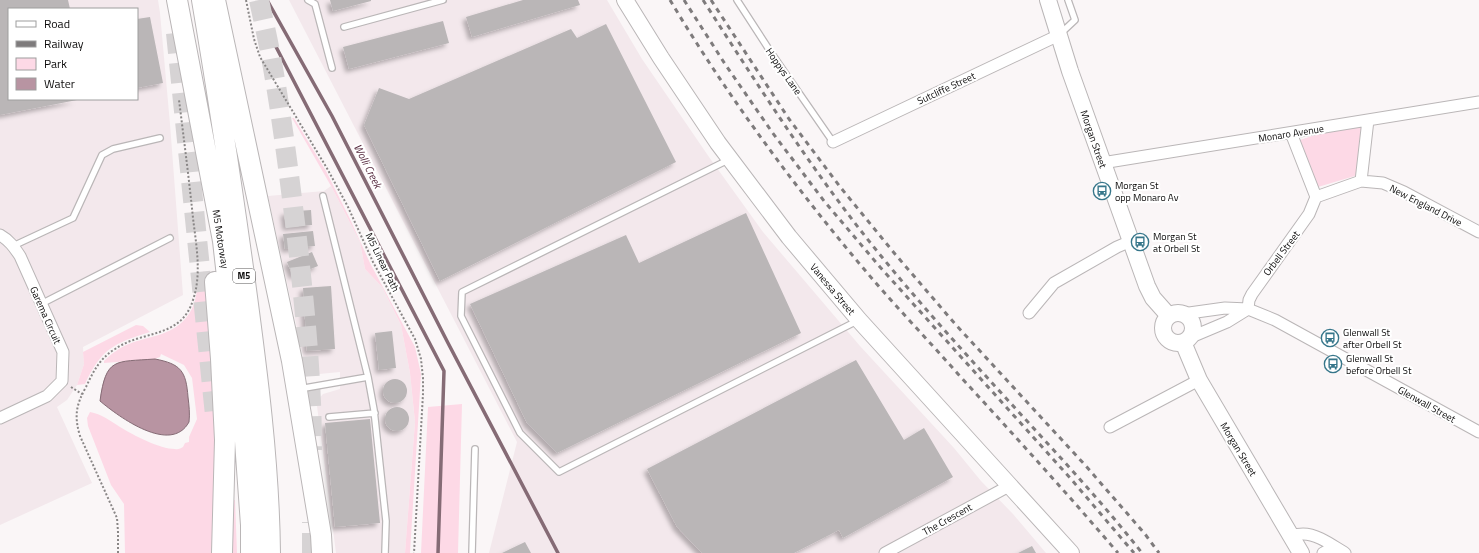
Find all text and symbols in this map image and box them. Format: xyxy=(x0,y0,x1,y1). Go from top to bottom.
legend xyxy=(8,8,138,100)
text: Road xyxy=(44,14,70,33)
text: Railway xyxy=(44,34,84,53)
street label: Hoppys Lane xyxy=(762,45,805,98)
text: Park xyxy=(44,54,67,73)
street label: Sutcliffe Street xyxy=(915,68,978,108)
text: Water xyxy=(44,74,75,93)
street label: Morgan Street xyxy=(1077,108,1111,171)
street label: Monaro Avenue xyxy=(1257,121,1325,146)
water label: Wolli Creek xyxy=(350,141,386,192)
place label: Morgan St opp Monaro Av xyxy=(1115,178,1179,205)
bus stop icon: Morgan St opp Monaro Av xyxy=(1092,181,1112,201)
street label: New England Drive xyxy=(1387,181,1465,230)
street label: M5 Motorway xyxy=(208,209,233,270)
street label: Orbell Street xyxy=(1259,227,1304,279)
place label: Morgan St at Orbell St xyxy=(1153,229,1200,256)
street label: M5 Linear Path xyxy=(362,230,403,294)
bus stop icon: Morgan St at Orbell St xyxy=(1130,232,1150,252)
street label: Vanessa Street xyxy=(807,260,859,319)
road number: M5 xyxy=(233,269,255,283)
street label: Garema Circuit xyxy=(26,284,65,347)
place label: Glenwall St after Orbell St xyxy=(1343,325,1402,352)
bus stop icon: Glenwall St after Orbell St xyxy=(1320,328,1340,348)
place label: Glenwall St before Orbell St xyxy=(1346,351,1412,378)
bus stop icon: Glenwall St before Orbell St xyxy=(1323,354,1343,374)
street label: Glenwall Street xyxy=(1395,382,1459,427)
street label: Morgan Street xyxy=(1217,419,1261,479)
street label: The Crescent xyxy=(920,499,975,539)

